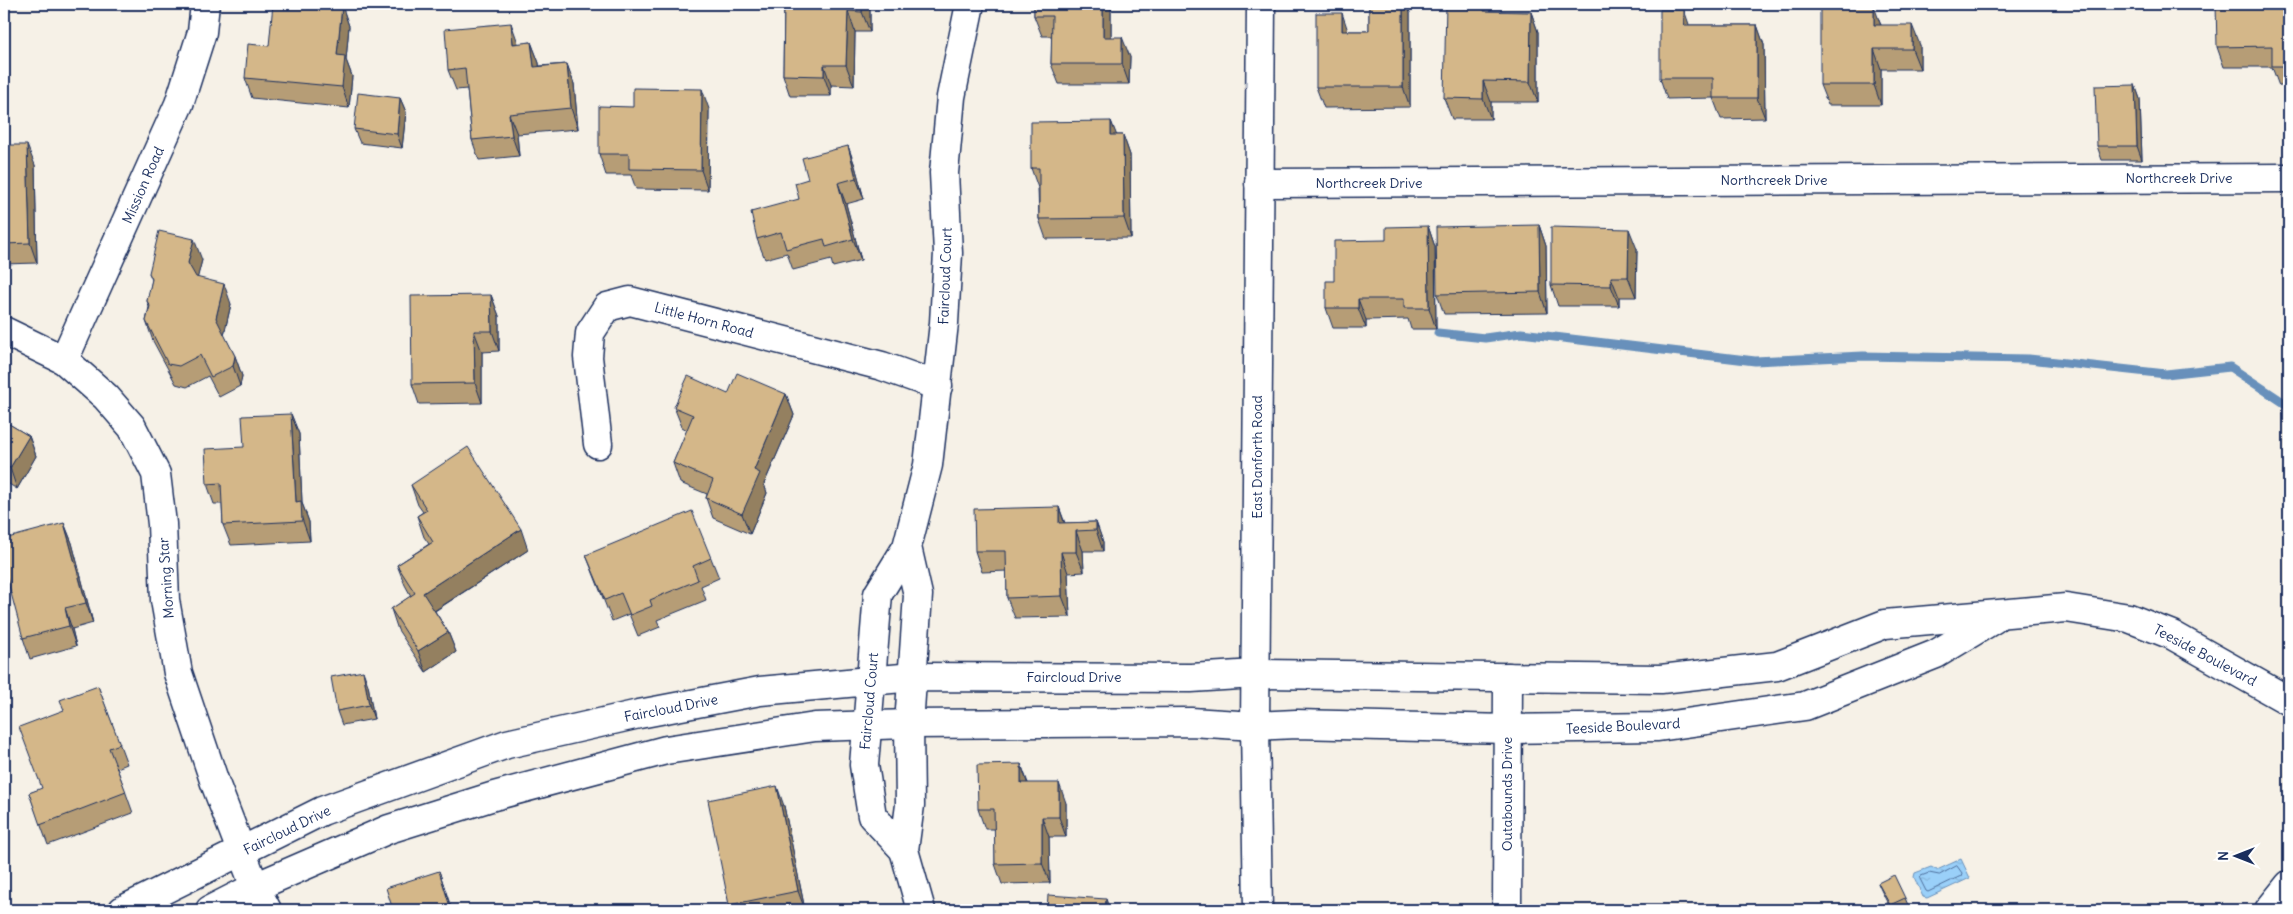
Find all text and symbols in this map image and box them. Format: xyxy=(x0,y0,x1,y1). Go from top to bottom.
street label: Mission Road xyxy=(118,144,168,226)
street label: Northcreek Drive xyxy=(2125,169,2233,187)
street label: Northcreek Drive xyxy=(1720,171,1828,189)
street label: Northcreek Drive xyxy=(1315,174,1423,192)
street label: Faircloud Court xyxy=(934,227,956,325)
street label: Little Horn Road xyxy=(652,298,756,342)
street label: East Danforth Road xyxy=(1248,395,1266,519)
street label: Morning Star xyxy=(154,537,178,619)
street label: Teeside Boulevard xyxy=(2150,620,2260,690)
street label: Faircloud Court xyxy=(856,651,882,750)
street label: Faircloud Drive xyxy=(1027,668,1121,686)
street label: Faircloud Drive xyxy=(623,690,719,726)
street label: Teeside Boulevard xyxy=(1565,714,1681,738)
street label: Outabounds Drive xyxy=(1498,737,1516,851)
street label: Faircloud Drive xyxy=(240,801,334,859)
north arrow xyxy=(2210,832,2260,882)
text: N xyxy=(2214,851,2232,861)

